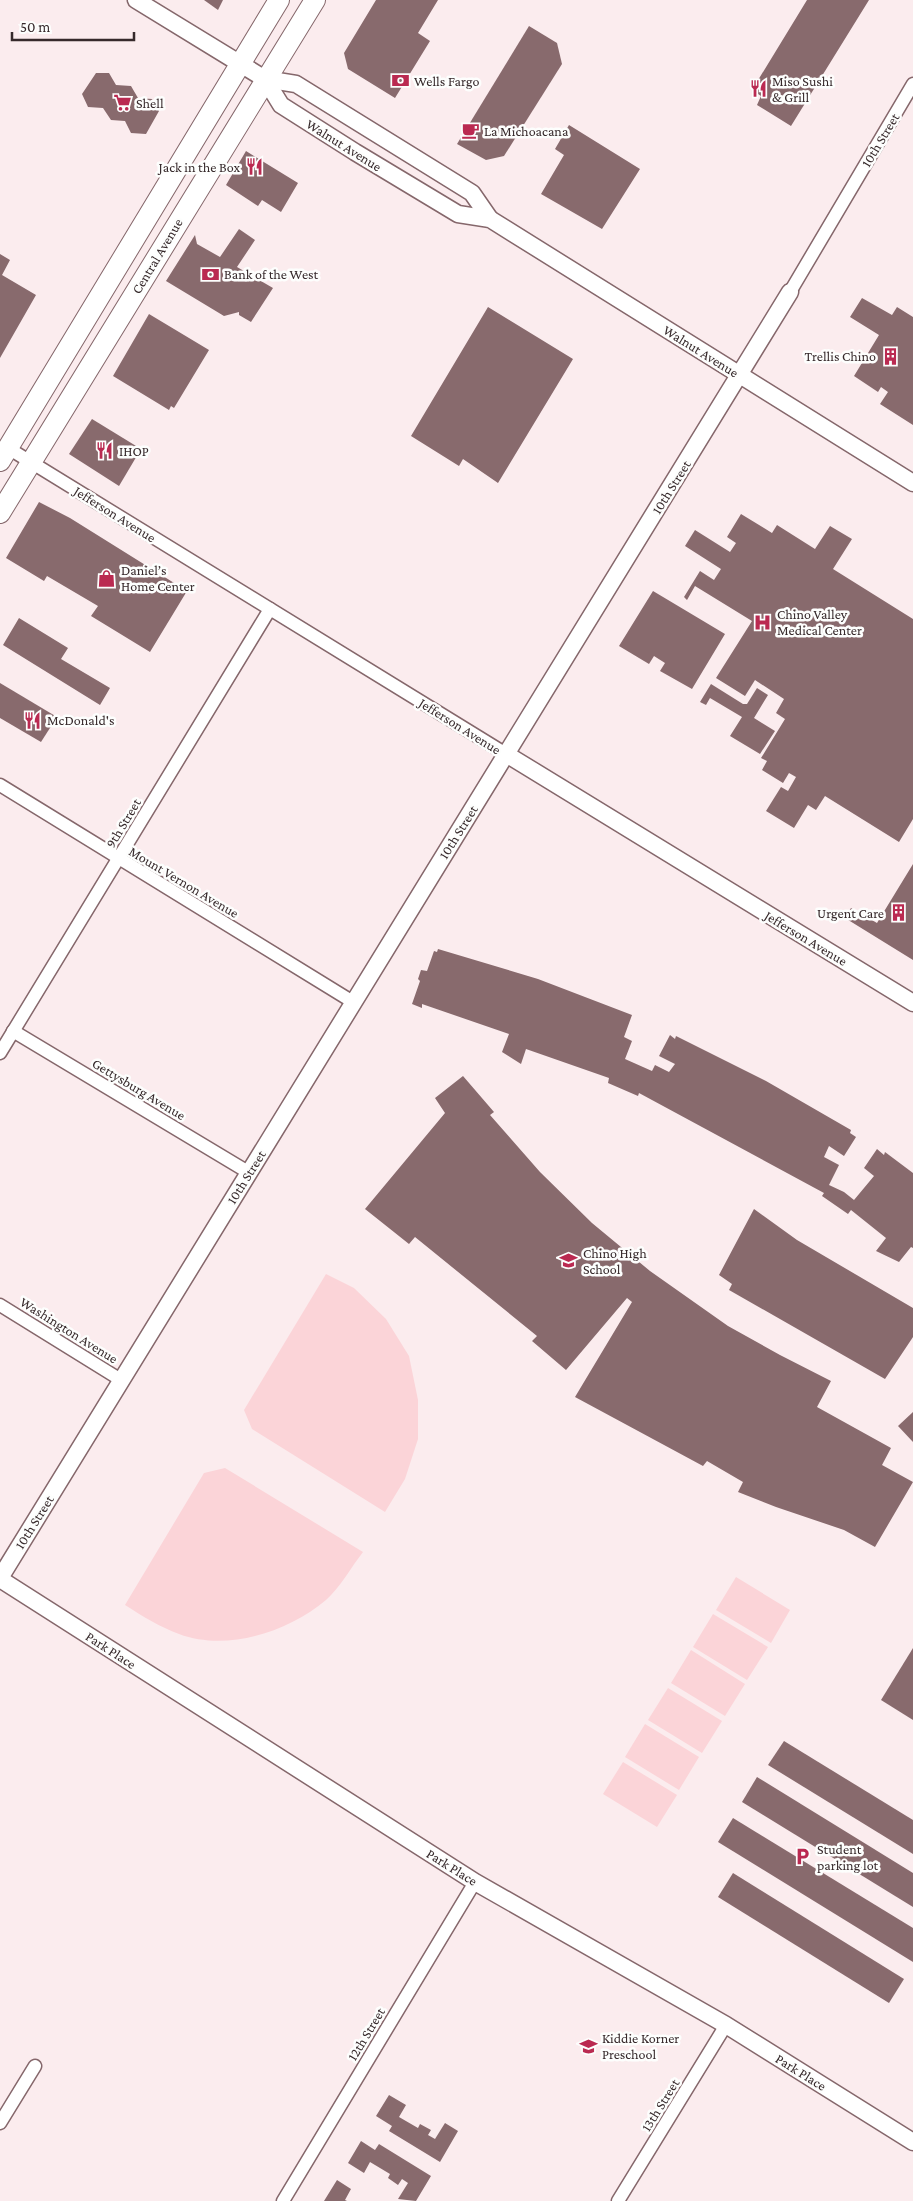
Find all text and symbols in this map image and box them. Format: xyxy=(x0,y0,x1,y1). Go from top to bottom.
scale bar xyxy=(12,10,135,42)
text: 50 m xyxy=(20,19,50,35)
bank icon: Wells Fargo xyxy=(390,71,410,91)
place label: Wells Fargo xyxy=(414,73,479,89)
place label: Miso Sushi & Grill xyxy=(772,73,833,105)
restaurant icon: Miso Sushi & Grill xyxy=(748,79,768,99)
supermarket icon: Shell xyxy=(112,93,132,113)
place label: Shell xyxy=(136,95,164,111)
street label: 10th Street xyxy=(858,110,903,170)
street label: Walnut Avenue xyxy=(303,115,385,175)
cafe icon: La Michoacana xyxy=(460,121,480,141)
place label: La Michoacana xyxy=(484,123,569,139)
restaurant icon: Jack in the Box xyxy=(244,157,264,177)
place label: Jack in the Box xyxy=(157,159,240,175)
street label: Central Avenue xyxy=(128,215,186,297)
bank icon: Bank of the West xyxy=(200,264,220,284)
place label: Bank of the West xyxy=(224,266,319,282)
street label: Walnut Avenue xyxy=(660,321,742,381)
building icon: Trellis Chino xyxy=(880,346,900,366)
place label: Trellis Chino xyxy=(805,348,876,364)
restaurant icon: IHOP xyxy=(95,441,115,461)
place label: IHOP xyxy=(119,443,149,459)
street label: 10th Street xyxy=(648,457,694,517)
street label: Jefferson Avenue xyxy=(69,481,159,546)
place label: Daniel’s Home Center xyxy=(121,562,195,594)
shop icon: Daniel’s Home Center xyxy=(97,568,117,588)
place label: Chino Valley Medical Center xyxy=(777,606,862,638)
hospital icon: Chino Valley Medical Center xyxy=(753,612,773,632)
street label: Jefferson Avenue xyxy=(414,693,504,758)
restaurant icon: McDonald's xyxy=(23,710,43,730)
place label: McDonald's xyxy=(47,712,114,728)
street label: 9th Street xyxy=(102,795,144,851)
street label: 10th Street xyxy=(435,802,481,862)
street label: Mount Vernon Avenue xyxy=(126,843,242,921)
building icon: Urgent Care xyxy=(888,903,908,923)
place label: Urgent Care xyxy=(817,905,884,921)
street label: Jefferson Avenue xyxy=(760,906,850,969)
street label: Gettysburg Avenue xyxy=(89,1055,189,1123)
street label: 10th Street xyxy=(223,1147,269,1207)
place label: Chino High School xyxy=(583,1245,647,1277)
school or university icon: Chino High School xyxy=(559,1251,579,1271)
street label: Washington Avenue xyxy=(17,1293,121,1367)
street label: 10th Street xyxy=(11,1492,57,1552)
street label: Park Place xyxy=(83,1628,139,1672)
place label: Student parking lot xyxy=(817,1841,879,1873)
street label: Park Place xyxy=(424,1845,480,1889)
parking icon: Student parking lot xyxy=(793,1847,813,1867)
street label: 12th Street xyxy=(344,2004,388,2063)
place label: Kiddie Korner Preschool xyxy=(602,2030,679,2062)
school or university icon: Kiddie Korner Preschool xyxy=(578,2036,598,2056)
street label: Park Place xyxy=(773,2050,829,2094)
street label: 13th Street xyxy=(638,2075,683,2134)

